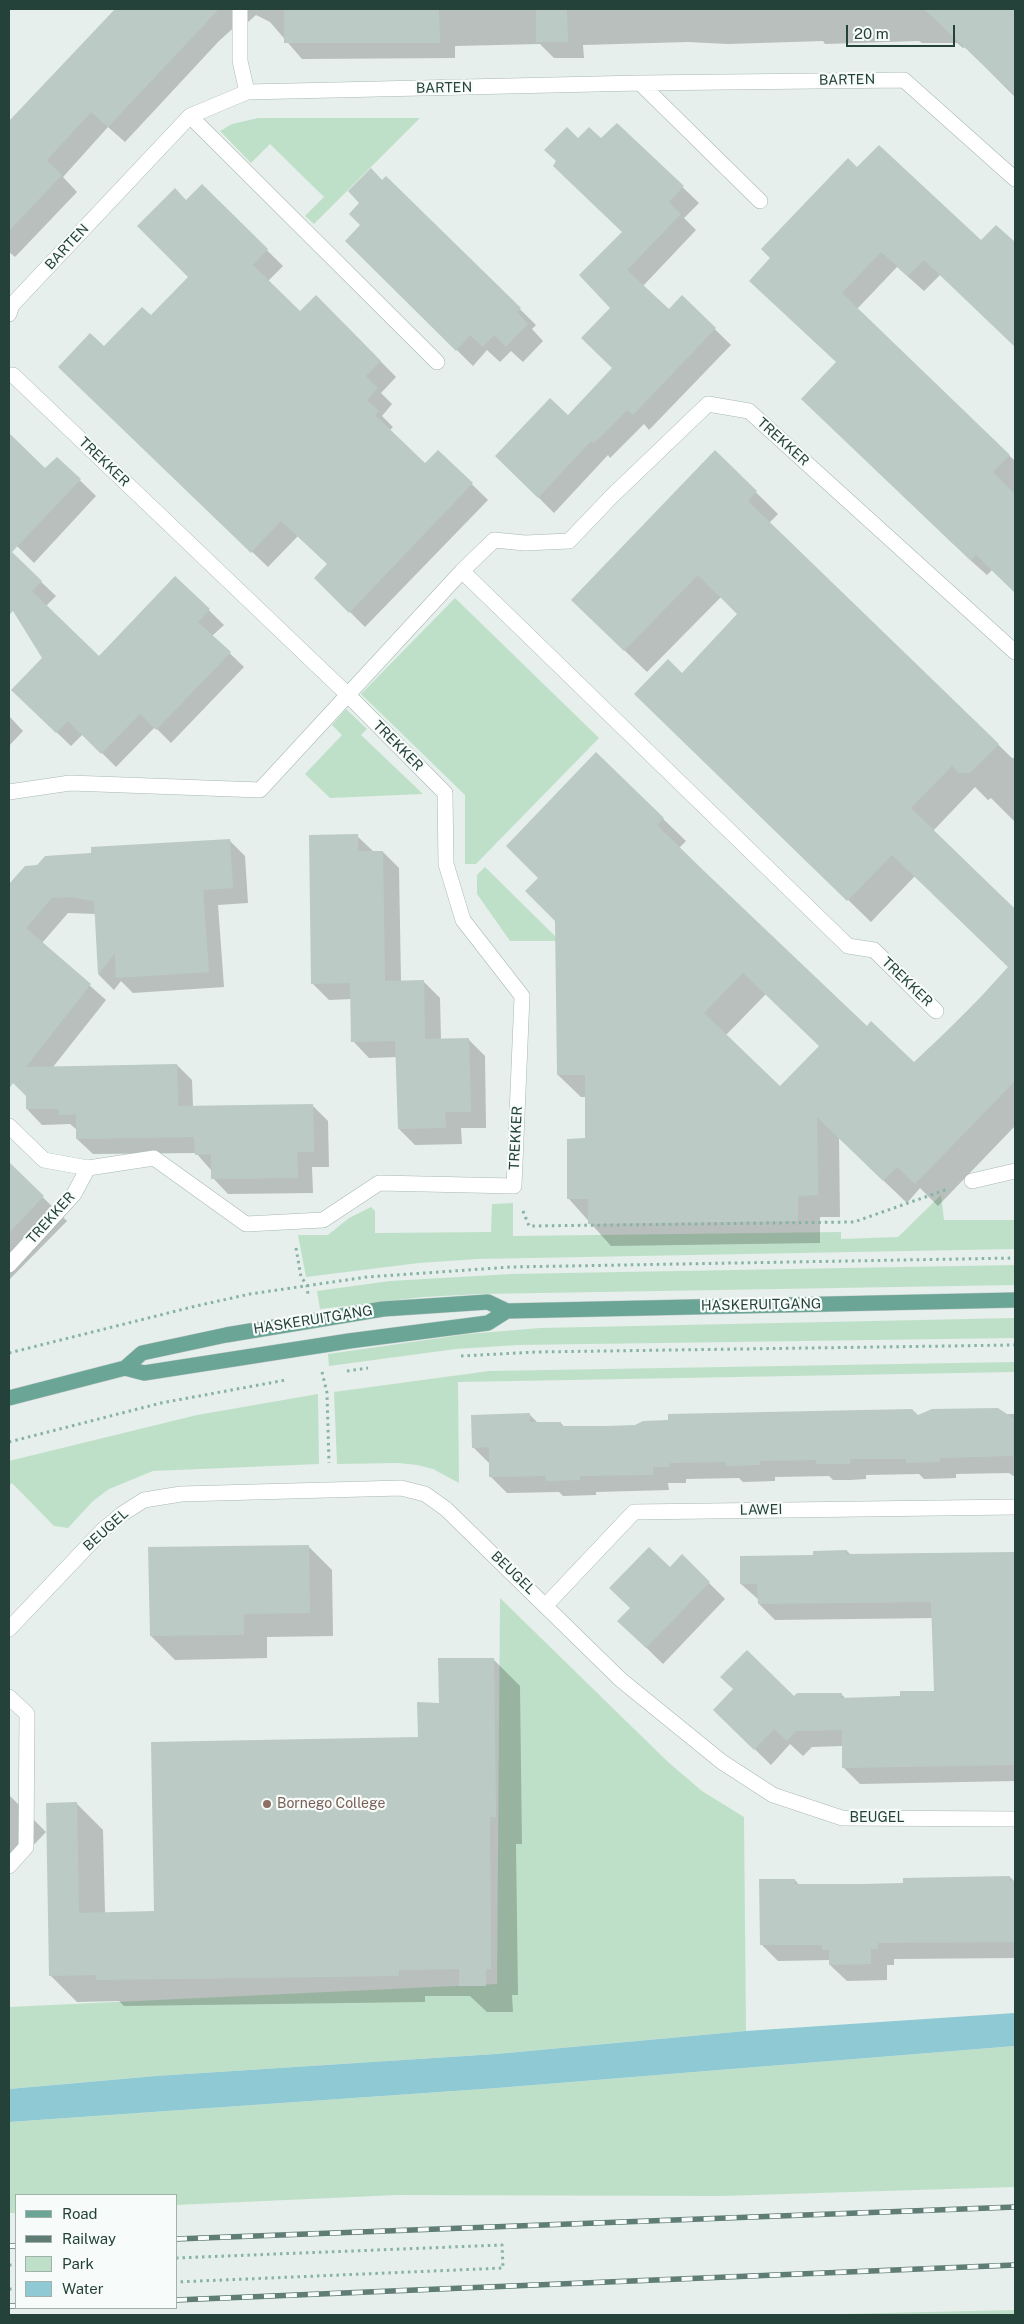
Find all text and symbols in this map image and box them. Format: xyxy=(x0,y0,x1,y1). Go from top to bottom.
scale bar xyxy=(849,15,958,47)
text: 20 m xyxy=(854,25,889,42)
street label: BARTEN xyxy=(819,71,875,89)
street label: BARTEN xyxy=(416,79,472,97)
street label: BARTEN xyxy=(42,221,92,273)
street label: TREKKER xyxy=(754,414,812,470)
street label: TREKKER xyxy=(75,434,133,490)
street label: TREKKER xyxy=(369,717,427,775)
street label: TREKKER xyxy=(878,954,936,1010)
street label: TREKKER xyxy=(506,1106,526,1170)
street label: TREKKER xyxy=(23,1189,79,1247)
street label: HASKERUITGANG xyxy=(701,1296,821,1314)
street label: HASKERUITGANG xyxy=(252,1302,374,1338)
street label: LAWEI xyxy=(739,1501,783,1519)
street label: BEUGEL xyxy=(80,1505,132,1555)
street label: BEUGEL xyxy=(487,1548,539,1598)
place label: Bornego College xyxy=(277,1796,385,1812)
marker: Bornego College xyxy=(261,1798,273,1810)
street label: BEUGEL xyxy=(849,1810,905,1826)
legend xyxy=(15,2194,178,2309)
text: Road xyxy=(62,2205,98,2222)
text: Railway xyxy=(62,2230,116,2247)
text: Park xyxy=(62,2255,94,2272)
text: Water xyxy=(62,2280,104,2297)

